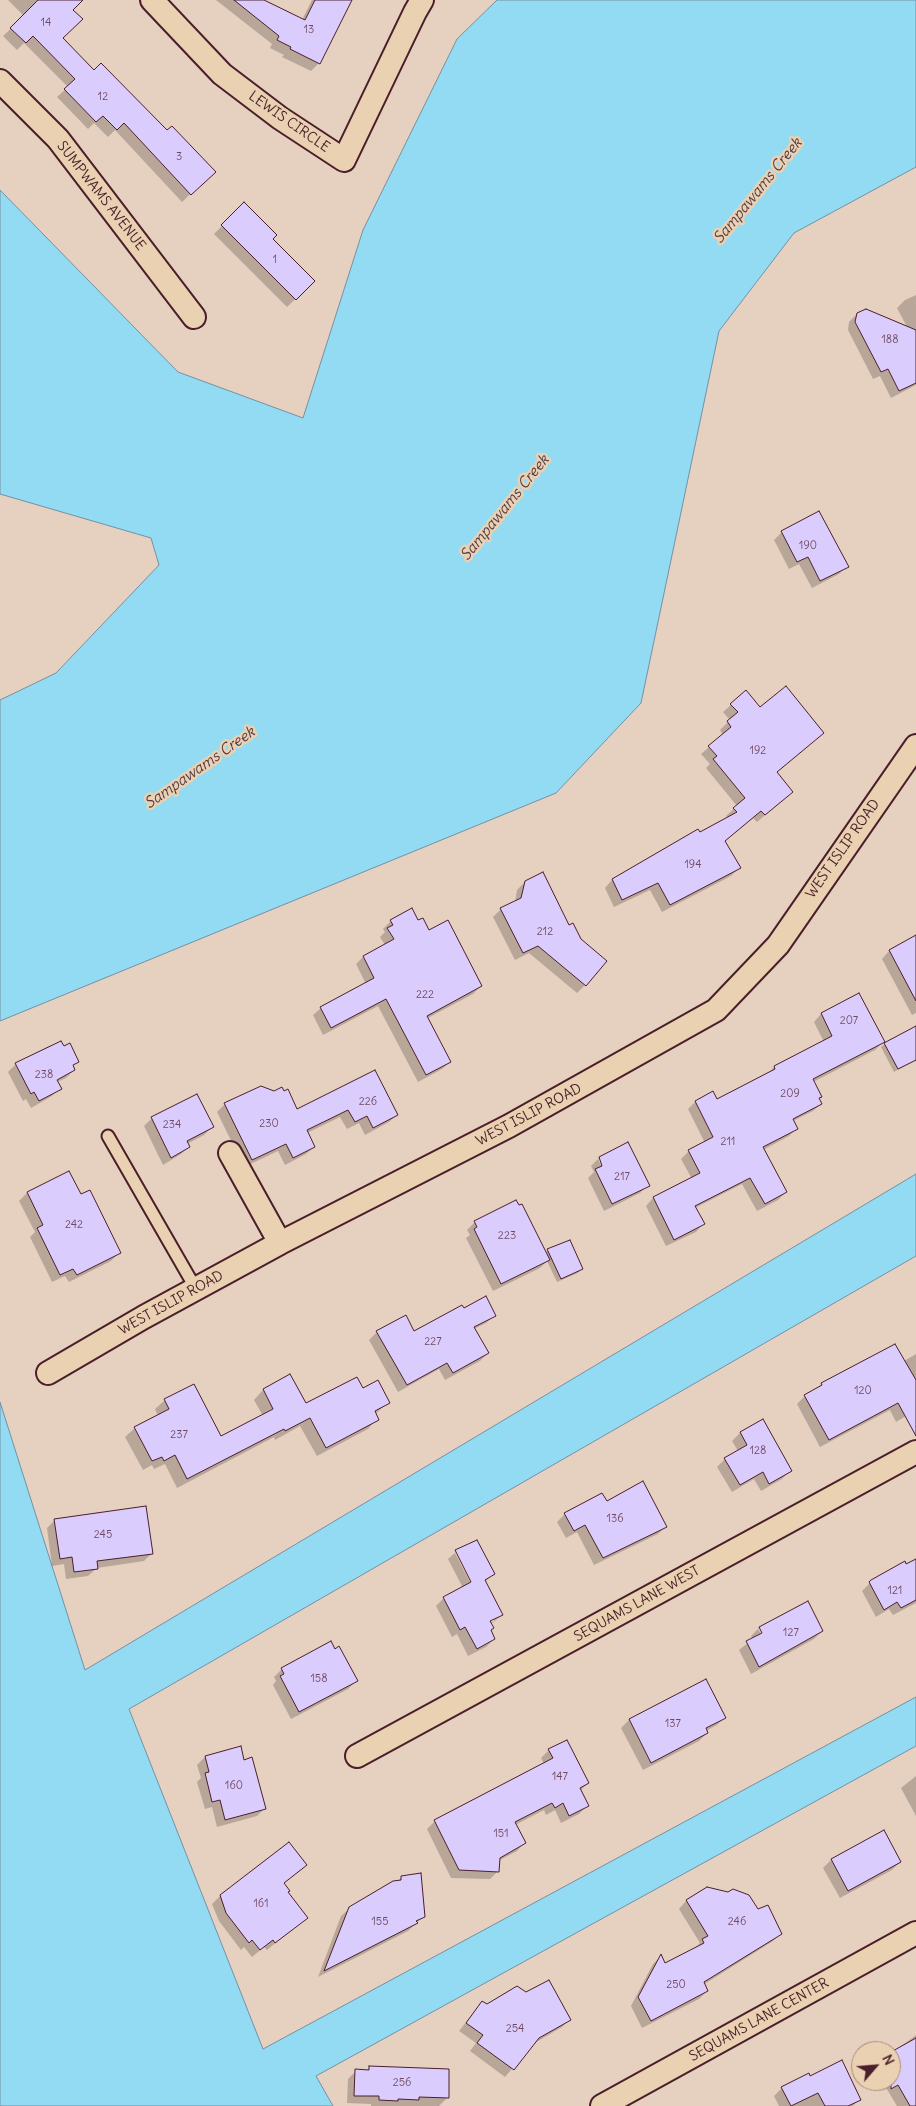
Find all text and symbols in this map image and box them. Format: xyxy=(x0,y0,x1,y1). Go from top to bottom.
house number: 14 xyxy=(41,16,51,30)
house number: 13 xyxy=(304,23,314,37)
street label: LEWIS CIRCLE xyxy=(245,88,333,156)
house number: 12 xyxy=(98,90,108,104)
water label: Sampawams Creek xyxy=(710,135,806,247)
street label: SUMPWAMS AVENUE xyxy=(53,138,149,254)
house number: 3 xyxy=(176,150,182,164)
house number: 1 xyxy=(273,253,277,267)
house number: 188 xyxy=(881,333,899,347)
water label: Sampawams Creek xyxy=(457,452,553,564)
house number: 190 xyxy=(799,539,817,553)
water label: Sampawams Creek xyxy=(141,723,259,813)
house number: 192 xyxy=(750,744,766,758)
street label: WEST ISLIP ROAD xyxy=(802,796,884,902)
house number: 194 xyxy=(684,858,702,872)
house number: 212 xyxy=(537,925,553,939)
house number: 222 xyxy=(416,988,434,1002)
house number: 207 xyxy=(840,1014,858,1028)
house number: 238 xyxy=(35,1068,53,1082)
street label: WEST ISLIP ROAD xyxy=(473,1080,585,1150)
house number: 209 xyxy=(780,1087,800,1101)
house number: 226 xyxy=(359,1095,377,1109)
house number: 230 xyxy=(259,1117,279,1131)
house number: 234 xyxy=(163,1118,181,1132)
house number: 211 xyxy=(721,1135,735,1149)
house number: 217 xyxy=(614,1170,630,1184)
house number: 242 xyxy=(65,1218,83,1232)
house number: 223 xyxy=(498,1229,516,1243)
street label: WEST ISLIP ROAD xyxy=(116,1267,226,1339)
house number: 227 xyxy=(424,1335,442,1349)
house number: 120 xyxy=(854,1384,872,1398)
house number: 237 xyxy=(170,1428,188,1442)
house number: 128 xyxy=(750,1444,766,1458)
house number: 136 xyxy=(607,1512,623,1526)
house number: 245 xyxy=(94,1528,112,1542)
street label: SEQUAMS LANE WEST xyxy=(571,1562,703,1646)
house number: 121 xyxy=(888,1584,902,1598)
house number: 127 xyxy=(783,1626,799,1640)
house number: 158 xyxy=(310,1672,328,1686)
house number: 137 xyxy=(665,1717,681,1731)
house number: 147 xyxy=(552,1770,568,1784)
house number: 160 xyxy=(225,1779,243,1793)
house number: 151 xyxy=(493,1827,509,1841)
house number: 161 xyxy=(253,1897,269,1911)
house number: 155 xyxy=(371,1915,389,1929)
house number: 246 xyxy=(728,1915,746,1929)
street label: SEQUAMS LANE CENTER xyxy=(686,1975,832,2065)
house number: 250 xyxy=(666,1978,686,1992)
house number: 254 xyxy=(506,2022,524,2036)
north arrow xyxy=(851,2041,901,2091)
text: N xyxy=(878,2051,899,2068)
house number: 256 xyxy=(393,2076,411,2090)

